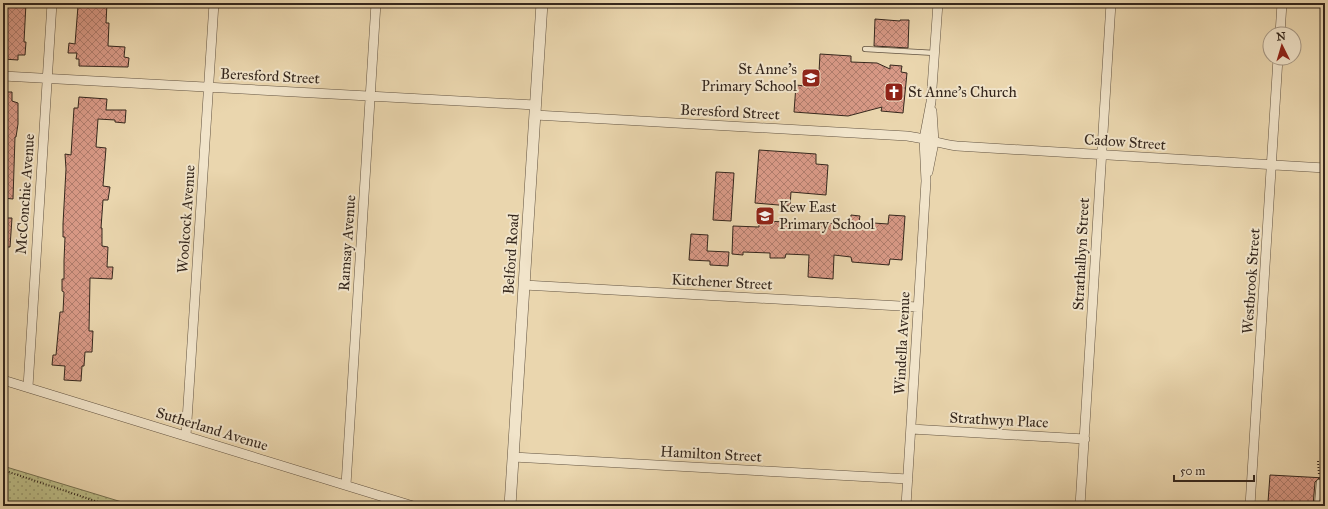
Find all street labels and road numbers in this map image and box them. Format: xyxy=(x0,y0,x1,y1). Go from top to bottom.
street label: Beresford Street xyxy=(220,64,321,88)
street label: Beresford Street xyxy=(680,100,781,124)
street label: Cadow Street xyxy=(1083,130,1167,154)
street label: McConchie Avenue xyxy=(12,133,38,255)
street label: Woolcock Avenue xyxy=(173,164,199,274)
street label: Ramsay Avenue xyxy=(335,194,359,292)
street label: Strathalbyn Street xyxy=(1069,197,1093,311)
street label: Belford Road xyxy=(499,212,523,295)
street label: Westbrook Street xyxy=(1238,227,1264,335)
street label: Kitchener Street xyxy=(671,270,774,294)
street label: Windella Avenue xyxy=(890,291,914,395)
street label: Sutherland Avenue xyxy=(154,403,270,455)
street label: Strathwyn Place xyxy=(949,408,1049,432)
street label: Hamilton Street xyxy=(660,442,763,466)

